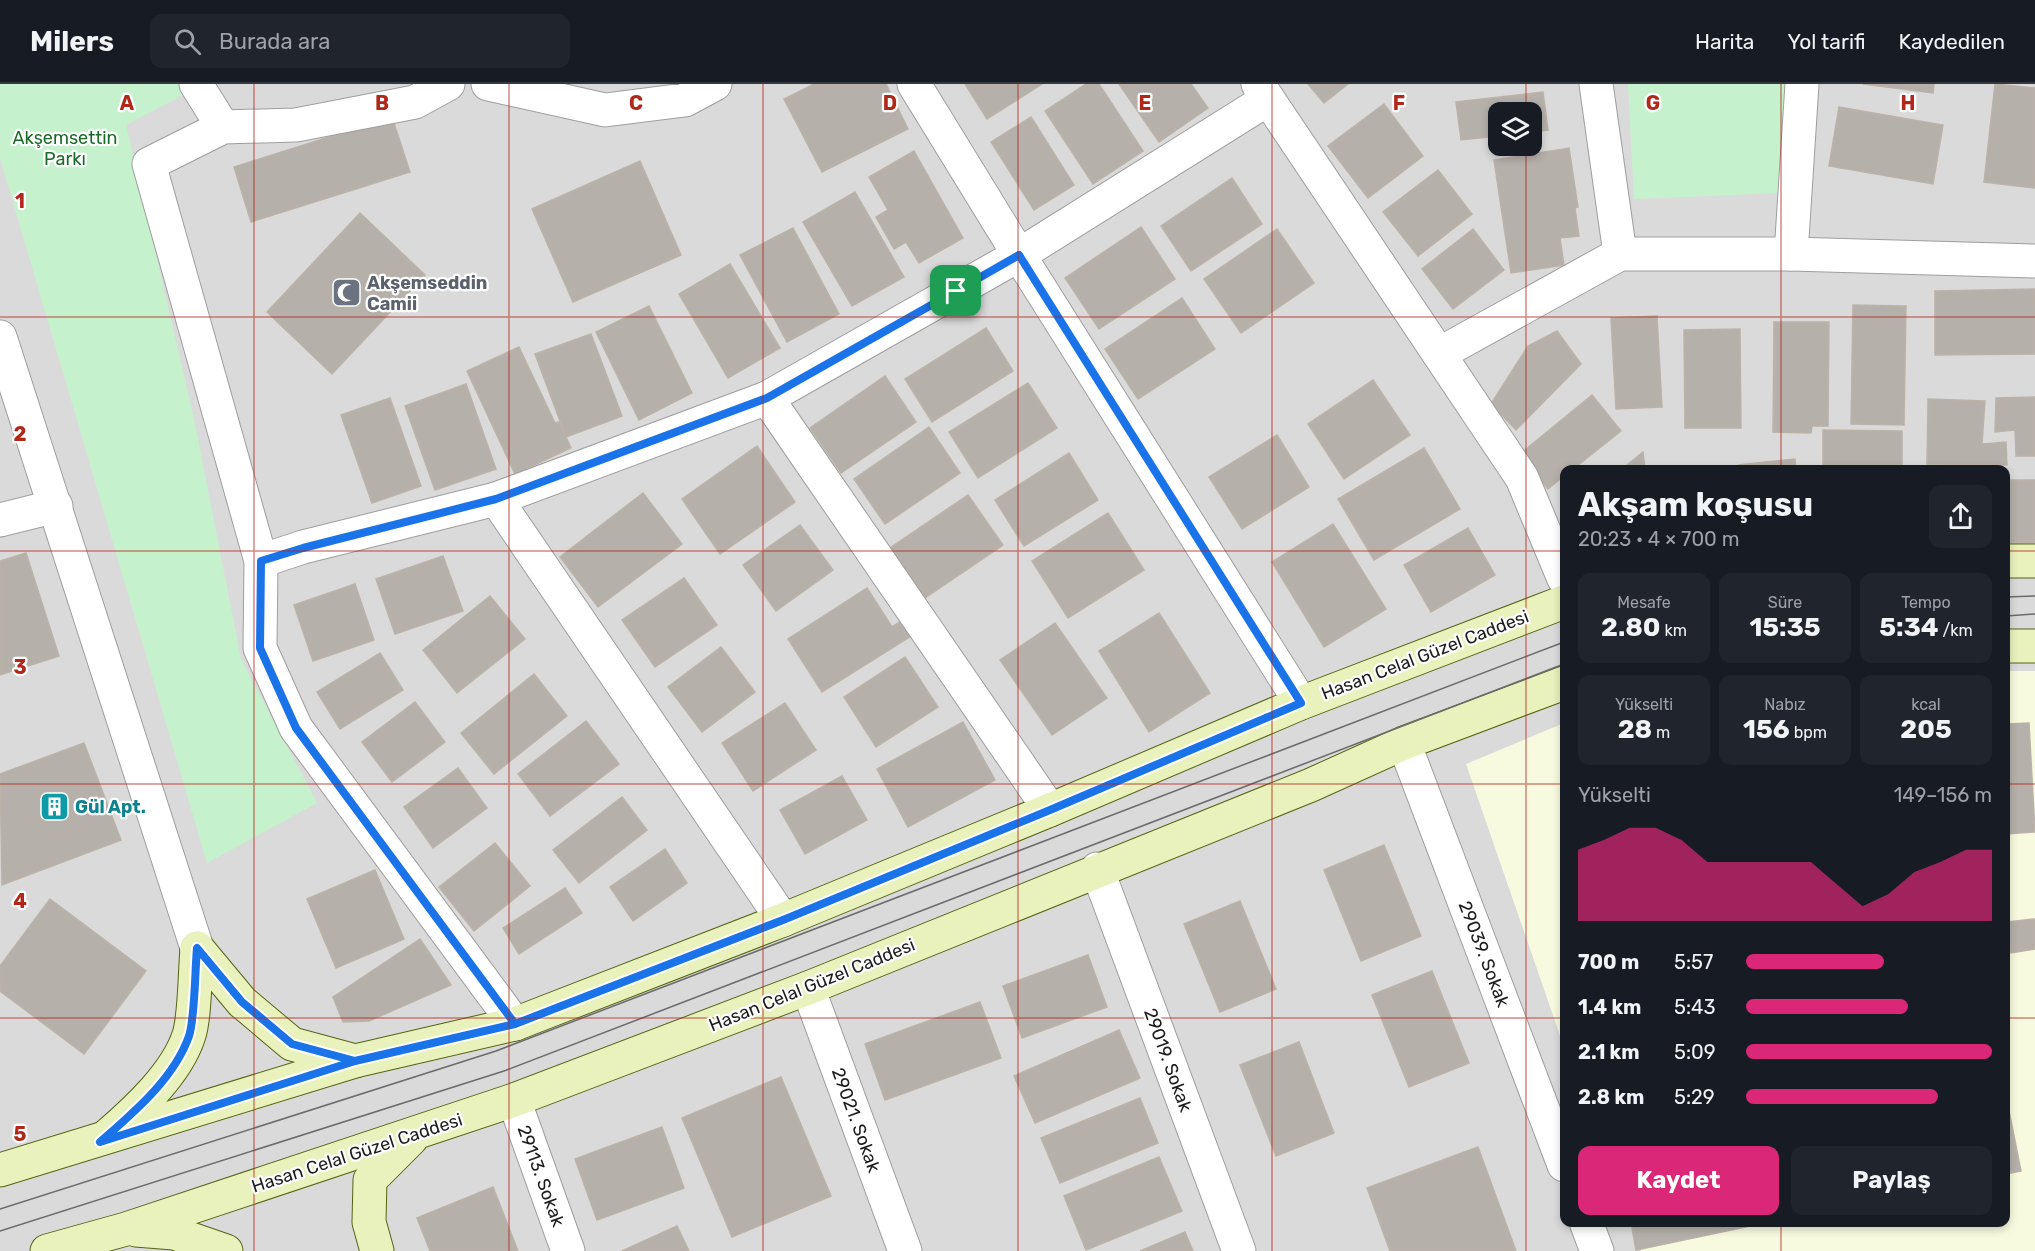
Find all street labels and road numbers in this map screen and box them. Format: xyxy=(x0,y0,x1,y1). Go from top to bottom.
street label: Hasan Celal Güzel Caddesi xyxy=(1318,605,1532,705)
street label: 29039. Sokak xyxy=(1454,898,1515,1011)
street label: Hasan Celal Güzel Caddesi xyxy=(706,934,918,1036)
street label: 29019. Sokak xyxy=(1139,1005,1197,1115)
street label: 29021. Sokak xyxy=(827,1065,885,1176)
street label: Hasan Celal Güzel Caddesi xyxy=(249,1108,465,1198)
street label: 29113. Sokak xyxy=(512,1122,570,1230)

